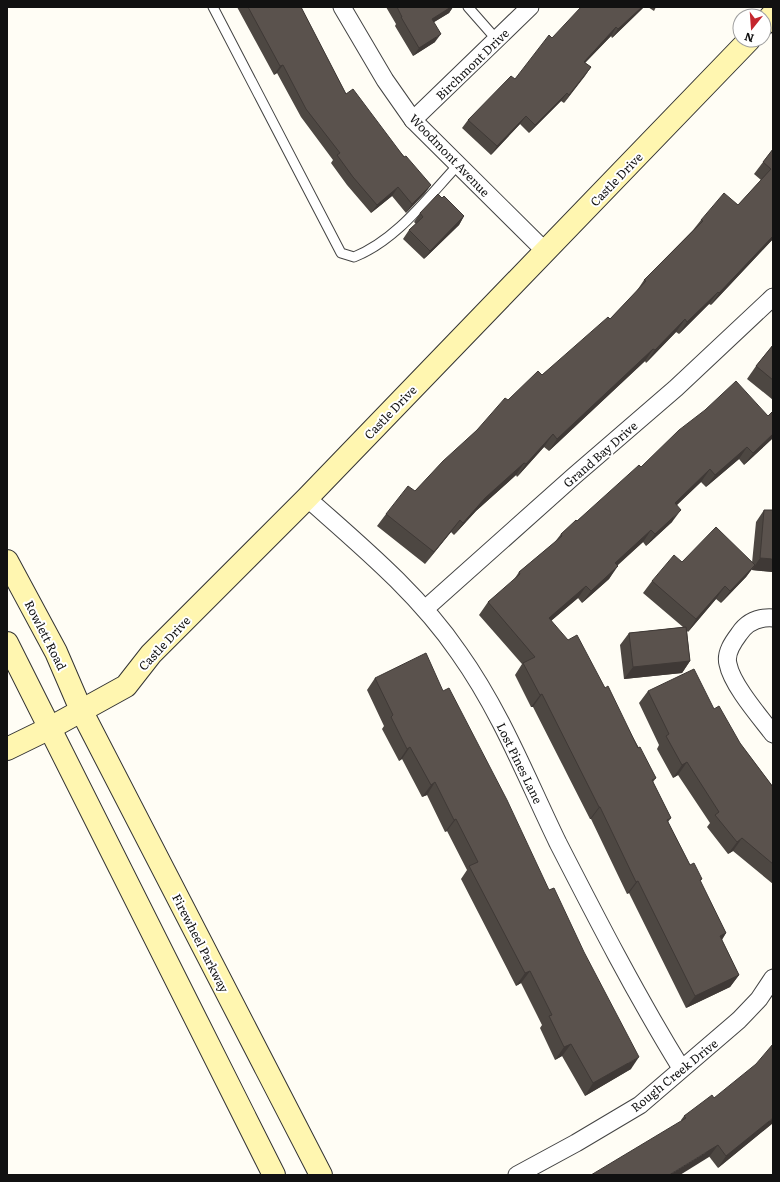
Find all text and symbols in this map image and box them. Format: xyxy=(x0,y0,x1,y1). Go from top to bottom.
north arrow xyxy=(732,8,772,48)
street label: Birchmont Drive xyxy=(431,24,513,104)
text: N xyxy=(742,30,756,48)
street label: Woodmont Avenue xyxy=(406,110,494,200)
street label: Castle Drive xyxy=(586,148,646,210)
street label: Castle Drive xyxy=(360,381,420,443)
street label: Grand Bay Drive xyxy=(559,417,641,491)
street label: Rowlett Road xyxy=(21,597,72,674)
street label: Castle Drive xyxy=(134,612,194,674)
street label: Lost Pines Lane xyxy=(493,719,547,807)
street label: Firewheel Parkway xyxy=(168,890,234,996)
street label: Rough Creek Drive xyxy=(627,1034,721,1116)

